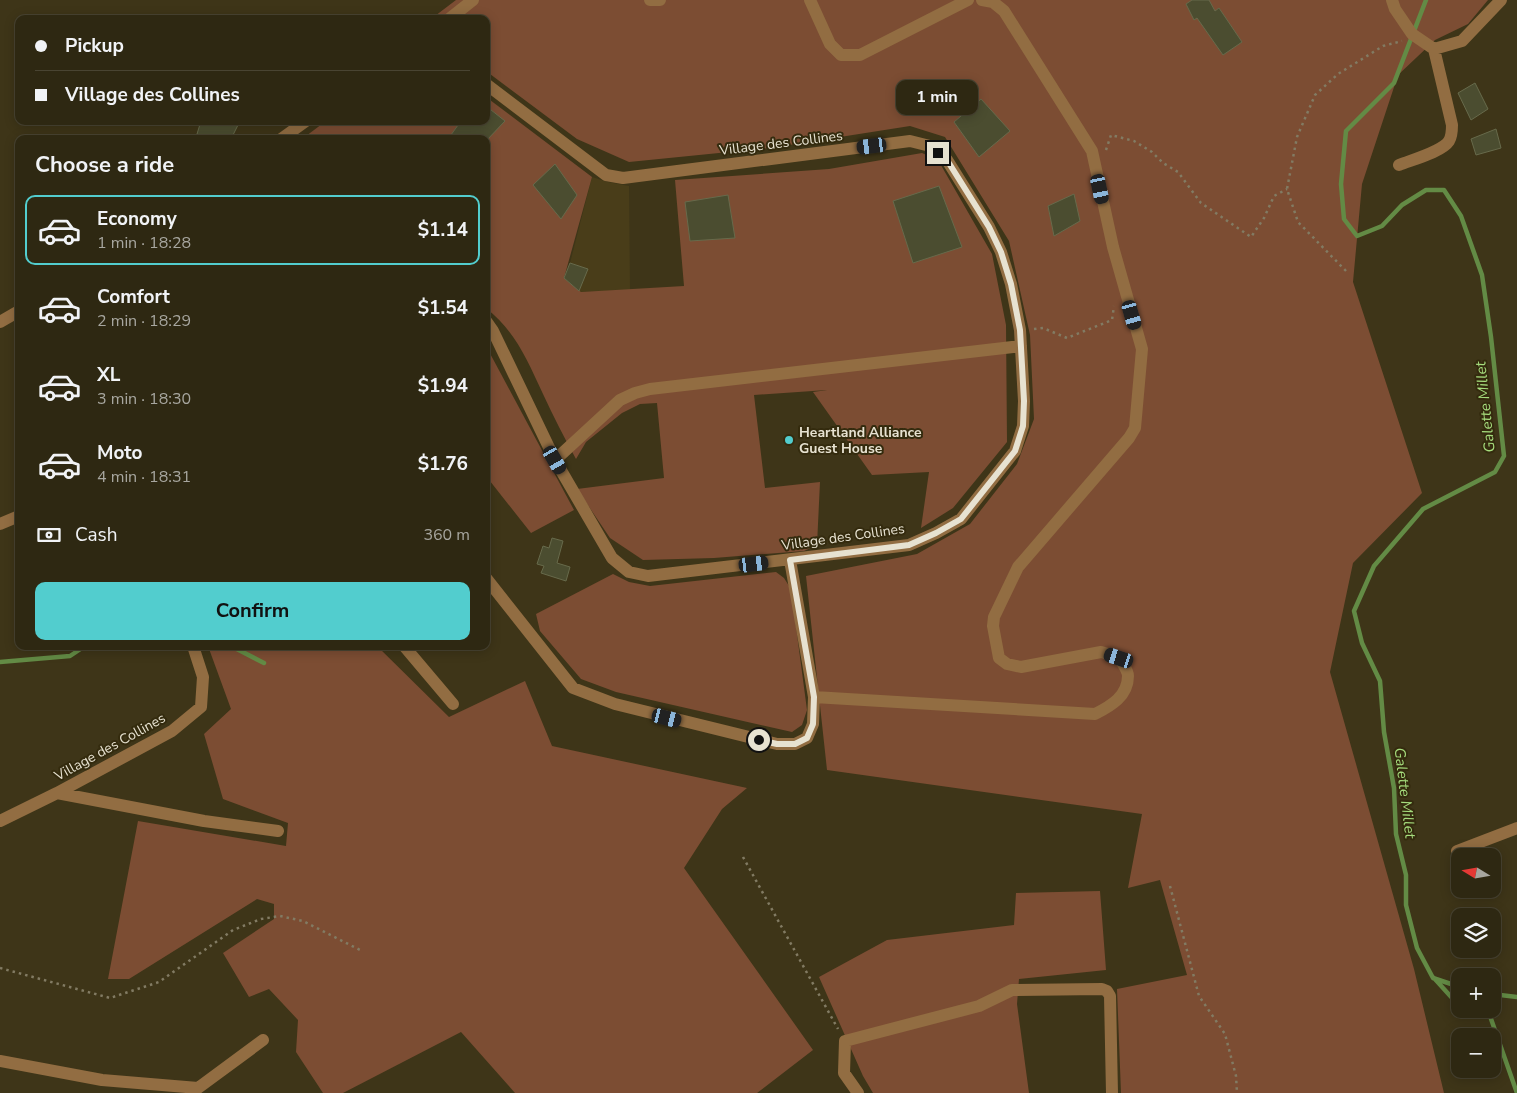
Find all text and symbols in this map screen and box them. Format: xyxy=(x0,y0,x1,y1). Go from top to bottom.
text: Pickup xyxy=(65,33,124,59)
callout: 1 min xyxy=(897,80,979,116)
text: Village des Collines xyxy=(65,82,240,108)
text: 1 min xyxy=(916,86,958,108)
street label: Village des Collines xyxy=(717,126,844,160)
car xyxy=(856,137,887,155)
route end xyxy=(927,142,949,164)
text: Choose a ride xyxy=(35,150,174,180)
car xyxy=(1089,173,1110,205)
text: Economy xyxy=(97,206,177,232)
icon: car xyxy=(37,208,82,253)
text: $1.14 xyxy=(418,217,468,243)
text: 1 min · 18:28 xyxy=(97,232,191,254)
text: Comfort xyxy=(97,284,170,310)
icon: car xyxy=(37,286,82,331)
text: $1.54 xyxy=(418,295,468,321)
car xyxy=(1120,299,1143,331)
text: 2 min · 18:29 xyxy=(97,310,191,332)
water label: Galette Millet xyxy=(1470,360,1500,454)
text: XL xyxy=(97,362,120,388)
icon: car xyxy=(37,364,82,409)
text: $1.94 xyxy=(418,373,468,399)
text: 3 min · 18:30 xyxy=(97,388,191,410)
place label: Heartland Alliance Guest House xyxy=(799,423,922,458)
marker: Heartland Alliance Guest House xyxy=(783,434,795,446)
text: Moto xyxy=(97,440,143,466)
icon: car xyxy=(37,442,82,487)
car xyxy=(541,443,568,477)
text: $1.76 xyxy=(418,451,468,477)
text: 4 min · 18:31 xyxy=(97,466,191,488)
street label: Village des Collines xyxy=(779,519,906,555)
icon: cash xyxy=(35,521,63,549)
text: Cash xyxy=(75,522,117,548)
text: 360 m xyxy=(423,524,470,546)
car xyxy=(738,555,769,573)
button: Confirm xyxy=(35,582,470,640)
car xyxy=(1102,646,1135,670)
car xyxy=(650,707,683,729)
street label: Village des Collines xyxy=(50,708,169,786)
route start xyxy=(748,729,770,751)
water label: Galette Millet xyxy=(1389,746,1421,840)
north arrow xyxy=(1451,848,1501,898)
map controls xyxy=(1451,848,1501,1078)
button: layers xyxy=(1451,908,1501,958)
button: + xyxy=(1451,968,1501,1018)
button: − xyxy=(1451,1028,1501,1078)

